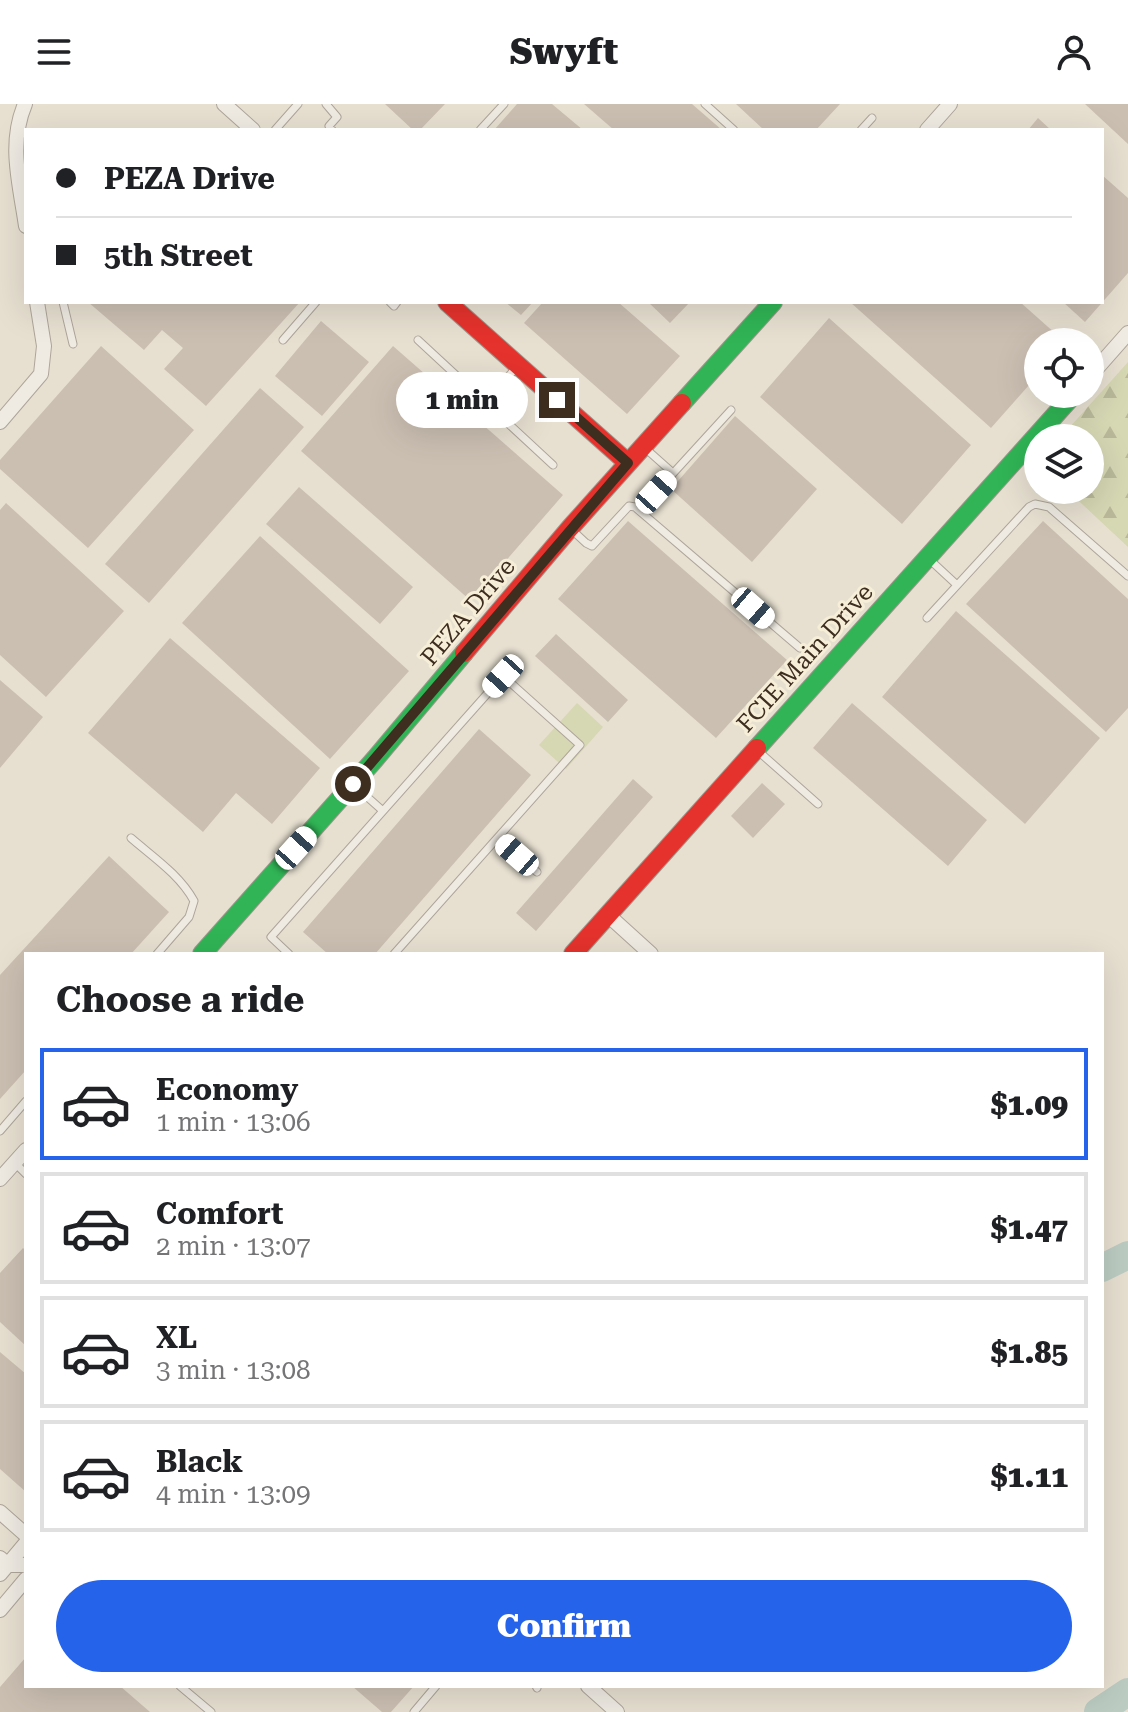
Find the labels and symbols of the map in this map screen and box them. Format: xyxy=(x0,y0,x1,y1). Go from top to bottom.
callout: 1 min xyxy=(397,372,529,428)
route end xyxy=(539,382,575,418)
car xyxy=(631,466,681,518)
street label: PEZA Drive xyxy=(415,553,521,671)
street label: FCIE Main Drive xyxy=(731,578,879,738)
car xyxy=(727,583,779,633)
car xyxy=(478,650,528,702)
route start xyxy=(335,766,371,802)
car xyxy=(271,822,321,874)
car xyxy=(491,830,543,880)

